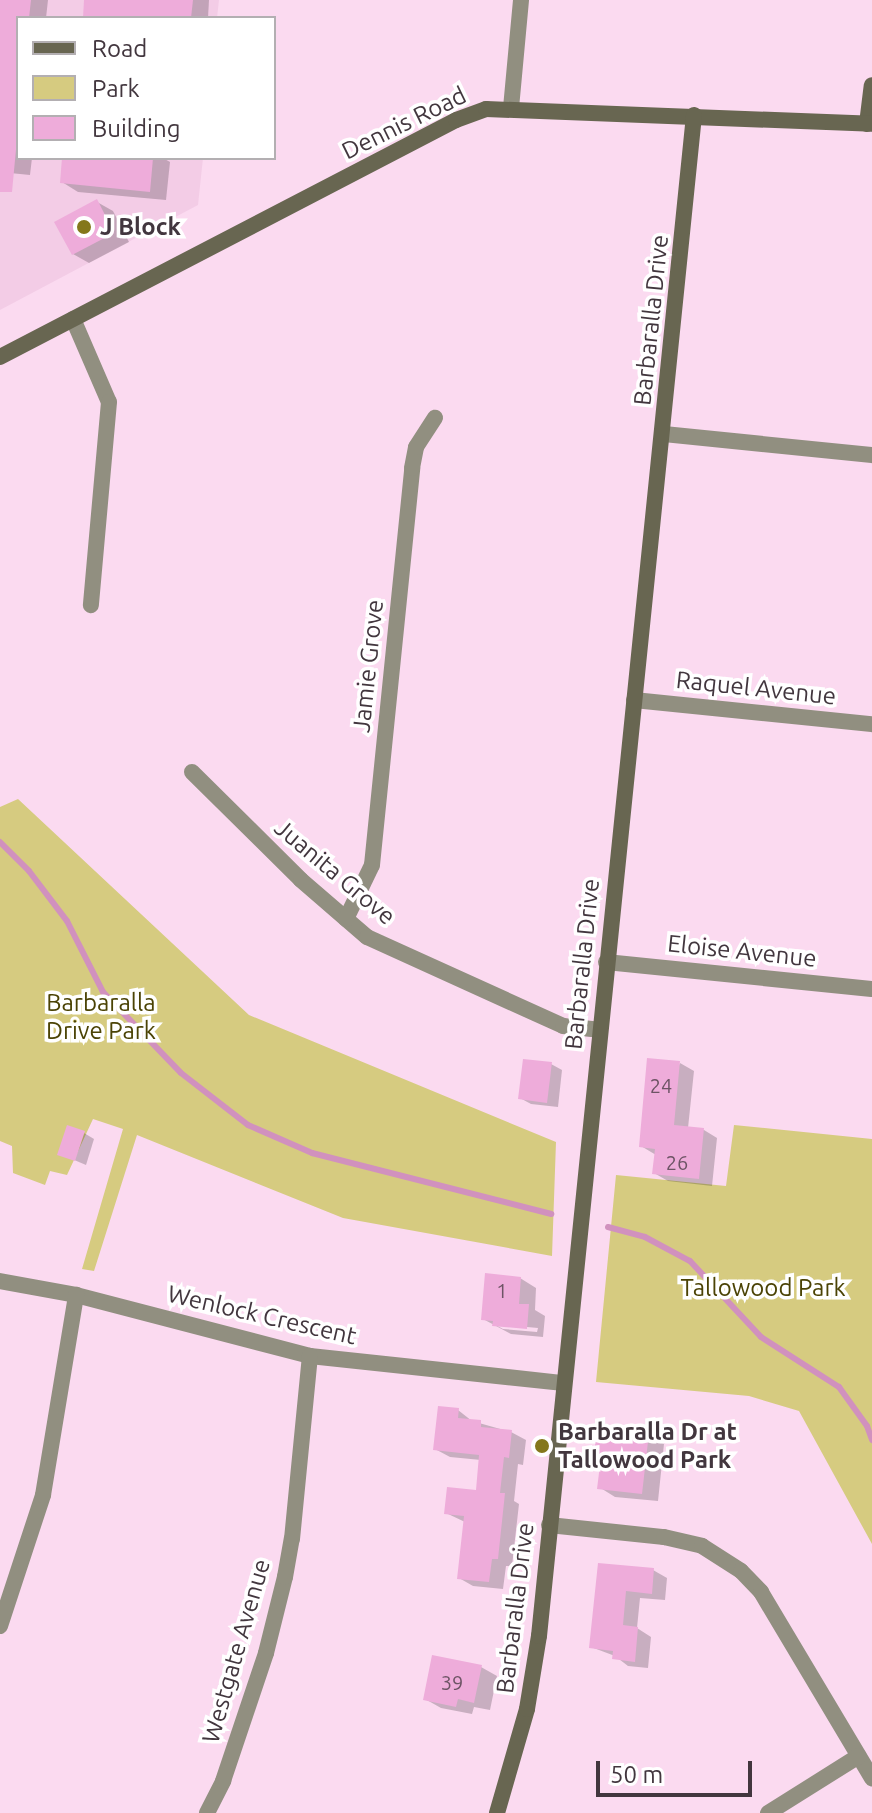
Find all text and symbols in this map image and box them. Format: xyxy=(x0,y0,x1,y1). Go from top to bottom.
legend xyxy=(16,16,276,160)
text: Road xyxy=(92,35,147,62)
text: Park xyxy=(92,75,140,102)
street label: Dennis Road xyxy=(337,81,471,165)
text: Building xyxy=(92,115,180,142)
place label: J Block xyxy=(100,213,181,241)
marker: J Block xyxy=(75,218,93,236)
street label: Barbaralla Drive xyxy=(628,233,674,407)
street label: Jamie Grove xyxy=(347,598,389,734)
street label: Raquel Avenue xyxy=(674,665,838,711)
street label: Juanita Grove xyxy=(269,813,401,931)
street label: Barbaralla Drive xyxy=(559,877,605,1051)
street label: Eloise Avenue xyxy=(666,929,818,973)
park label: Barbaralla Drive Park xyxy=(46,989,156,1045)
house number: 24 xyxy=(650,1073,672,1097)
house number: 26 xyxy=(666,1150,688,1174)
park label: Tallowood Park xyxy=(680,1274,846,1302)
house number: 1 xyxy=(496,1278,508,1302)
street label: Wenlock Crescent xyxy=(165,1279,359,1351)
place label: Barbaralla Dr at Tallowood Park xyxy=(558,1418,737,1474)
marker: Barbaralla Dr at Tallowood Park xyxy=(533,1437,551,1455)
street label: Barbaralla Drive xyxy=(490,1521,540,1695)
street label: Westgate Avenue xyxy=(196,1556,276,1746)
house number: 39 xyxy=(441,1670,463,1694)
scale bar xyxy=(600,1745,756,1795)
text: 50 m xyxy=(610,1761,663,1788)

